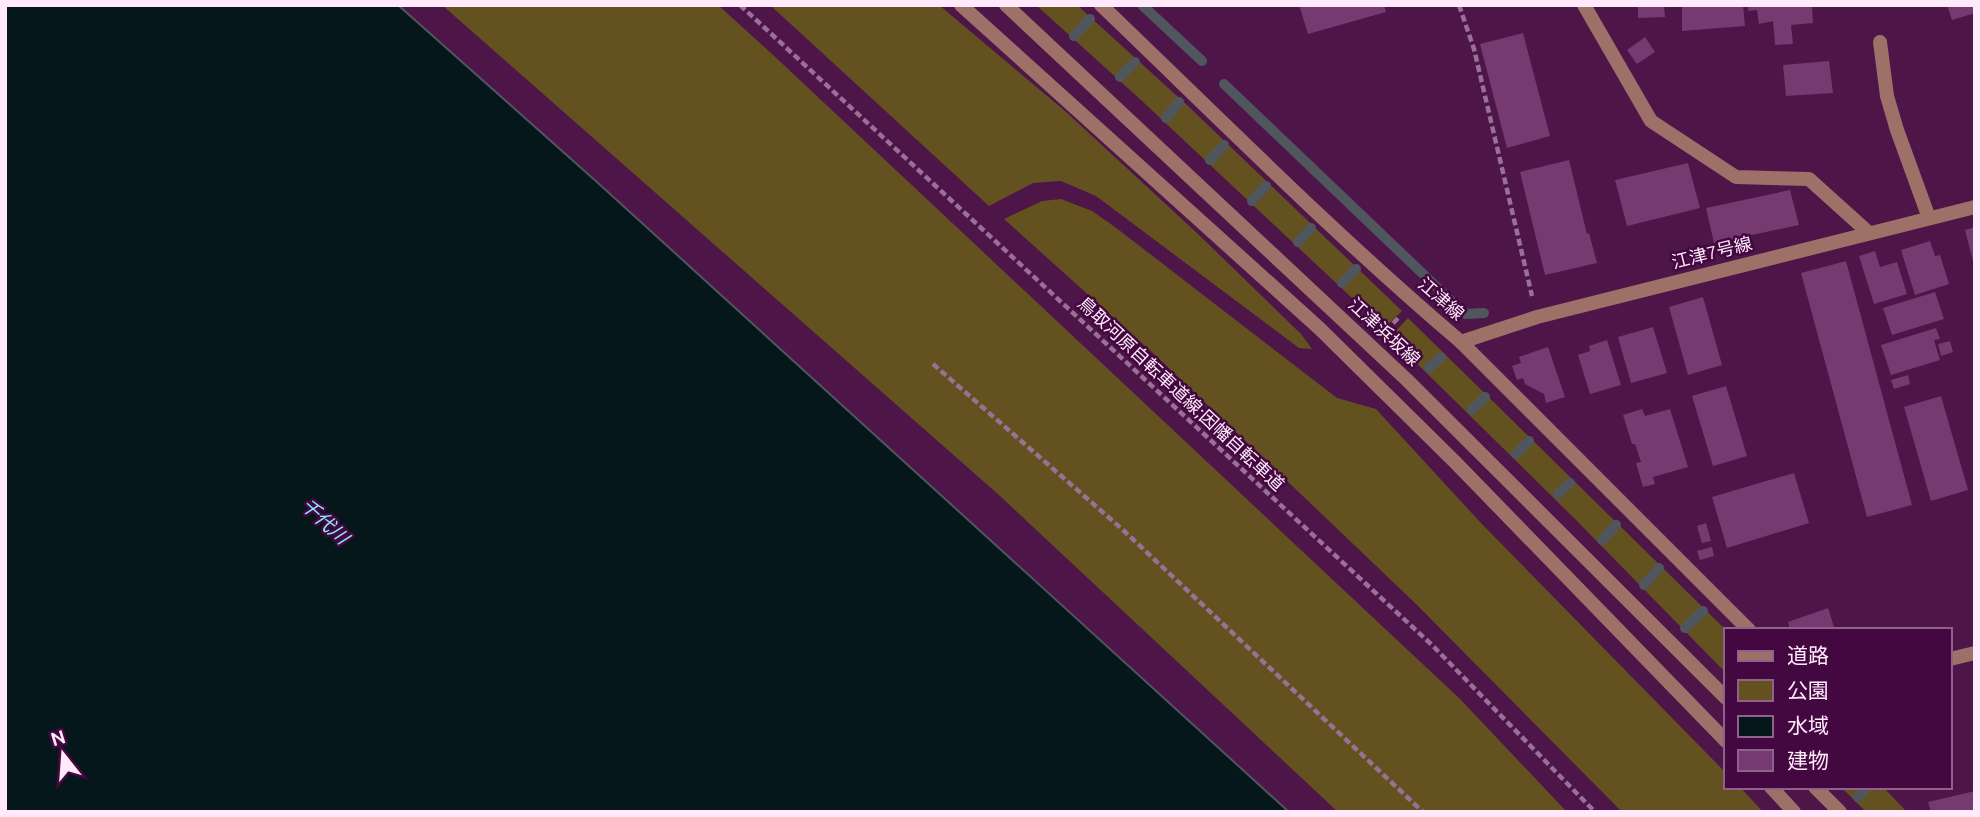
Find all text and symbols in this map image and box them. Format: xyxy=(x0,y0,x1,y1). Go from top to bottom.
street label: 江津7号線 xyxy=(1669,232,1754,272)
street label: 江津線 xyxy=(1415,273,1469,324)
street label: 鳥取河原自転車道線;因幡自転車道 xyxy=(1075,292,1289,494)
street label: 江津浜坂線 xyxy=(1345,293,1424,369)
water label: 千代川 xyxy=(297,494,355,550)
legend xyxy=(1724,628,1952,789)
text: 道路 xyxy=(1787,643,1829,667)
text: 公園 xyxy=(1787,678,1829,702)
text: 水域 xyxy=(1787,713,1829,737)
north arrow xyxy=(28,719,98,789)
text: N xyxy=(48,725,68,750)
text: 建物 xyxy=(1787,748,1829,772)

